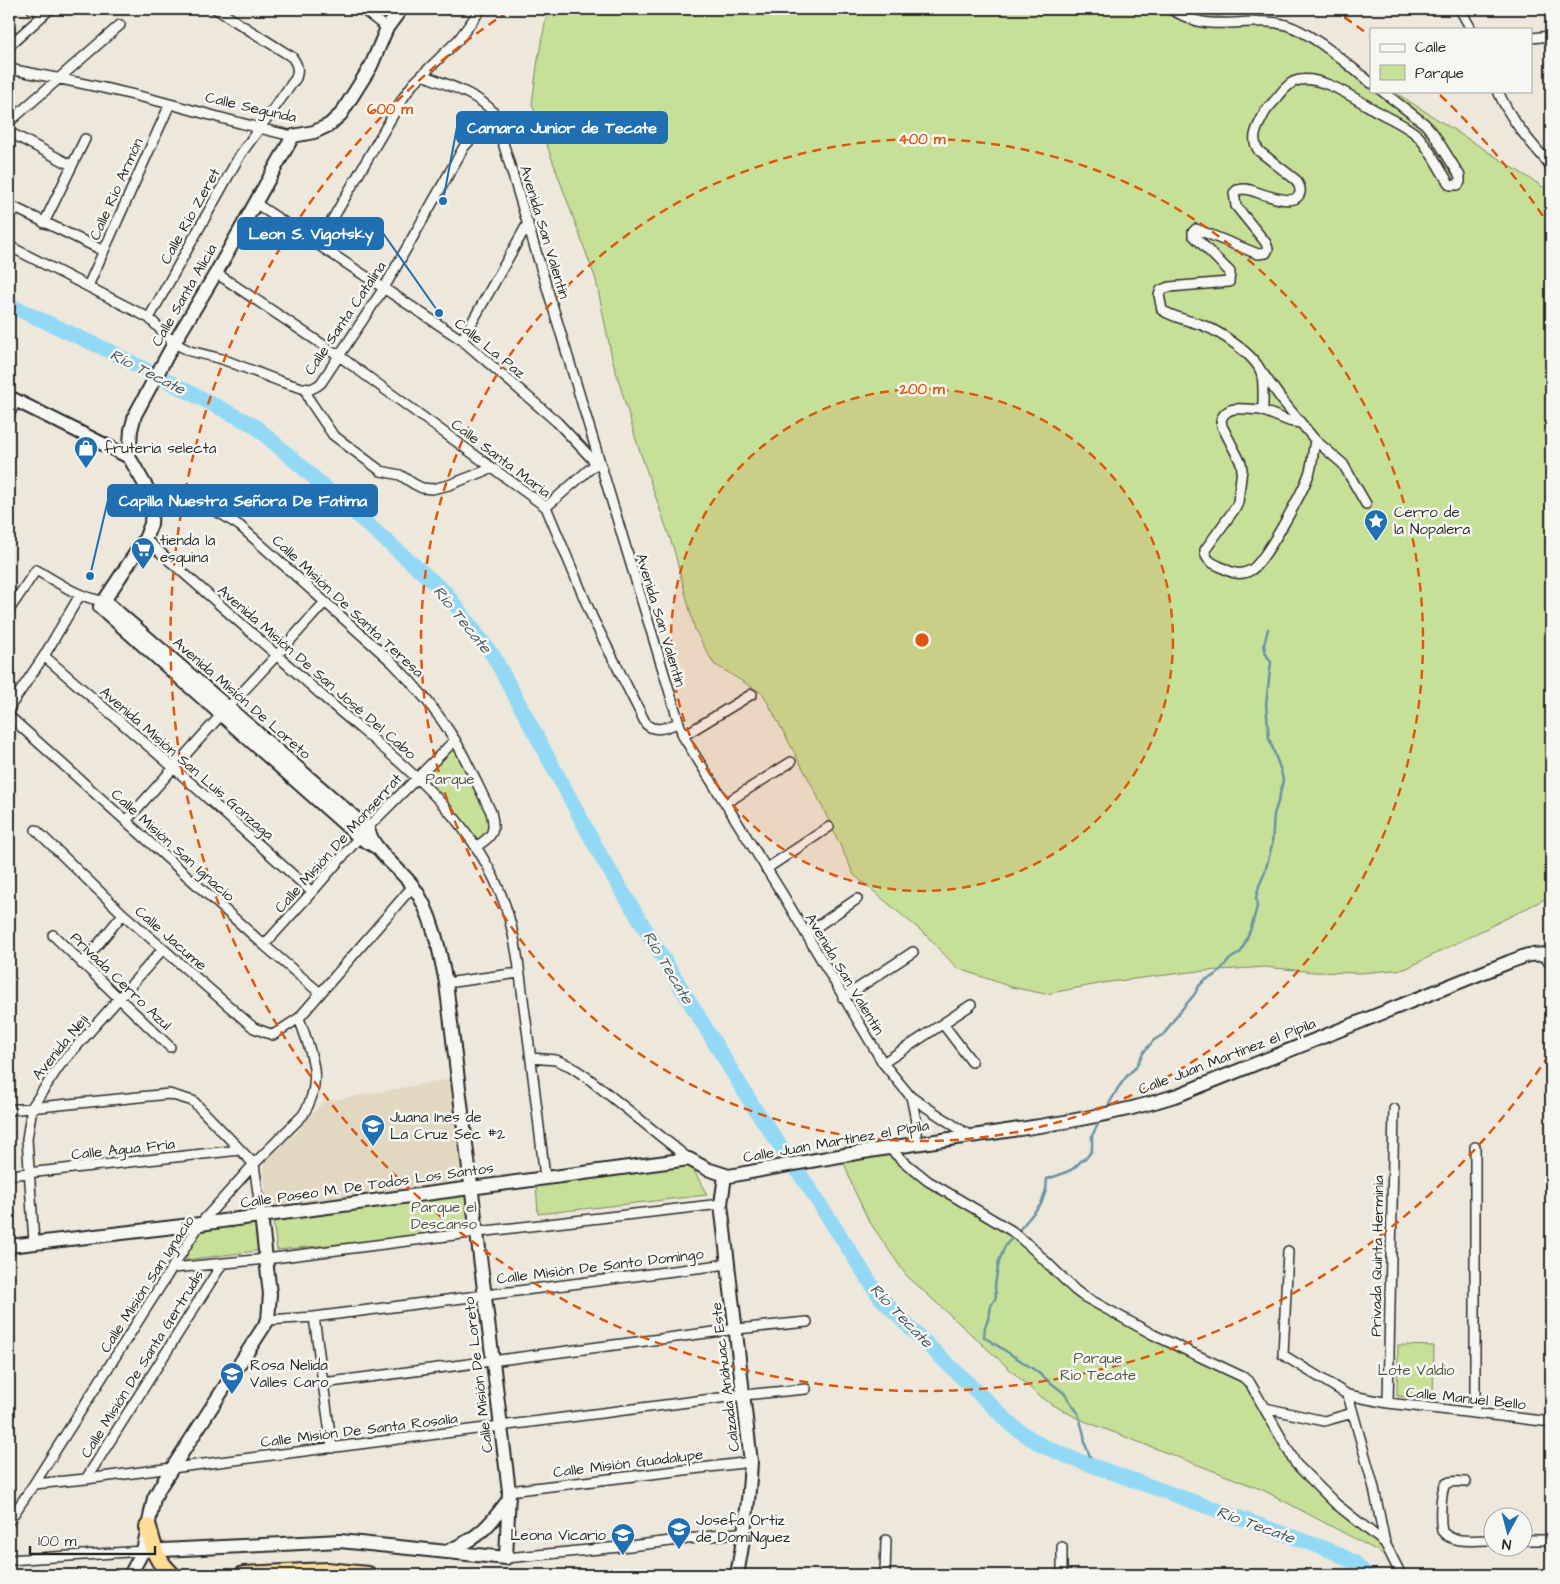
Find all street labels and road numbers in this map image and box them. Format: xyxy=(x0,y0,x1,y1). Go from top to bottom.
street label: Calle Segunda xyxy=(203,87,299,129)
street label: Calle Río Armón xyxy=(84,134,149,244)
street label: Avenida San Valentín xyxy=(514,163,575,302)
street label: Calle Río Zeret xyxy=(155,164,226,268)
street label: Calle Santa Alicia xyxy=(147,240,223,350)
street label: Calle Santa Catalina xyxy=(299,257,392,379)
street label: Calle La Paz xyxy=(450,313,530,384)
street label: Calle Santa María xyxy=(447,414,555,503)
street label: Calle Misión De Santa Teresa xyxy=(267,530,429,683)
street label: Avenida San Valentín xyxy=(630,551,691,690)
street label: Avenida Misión De San José Del Cabo xyxy=(213,580,421,765)
street label: Avenida Misión De Loreto xyxy=(168,633,316,765)
street label: Avenida Misión San Luis Gonzaga xyxy=(94,682,278,846)
street label: Calle Misión De Monserrat xyxy=(270,769,407,918)
street label: Calle Misión San Ignacio xyxy=(106,784,239,908)
street label: Calle Jacume xyxy=(130,901,211,976)
street label: Avenida San Valentín xyxy=(800,910,889,1039)
street label: Privada Cerro Azul xyxy=(65,927,176,1035)
street label: Avenida Neji xyxy=(27,1009,94,1085)
street label: Calle Juan Martínez el Pípila xyxy=(1135,1013,1319,1100)
street label: Calle Juan Martínez el Pípila xyxy=(741,1115,931,1168)
street label: Calle Agua Fría xyxy=(70,1134,176,1166)
street label: Calle Paseo M. De Todos Los Santos xyxy=(239,1157,495,1214)
street label: Privada Quinta Herminia xyxy=(1366,1175,1389,1337)
street label: Calle Misión San Ignacio xyxy=(95,1211,201,1357)
street label: Calle Misión De Santo Domingo xyxy=(495,1243,705,1291)
street label: Calle Misión De Santa Gertrudis xyxy=(76,1266,209,1462)
street label: Calle Misión De Loreto xyxy=(458,1295,498,1454)
street label: Calzada Anáhuac Este xyxy=(706,1301,745,1453)
street label: Calle Manuel Bello xyxy=(1405,1382,1528,1415)
street label: Calle Misión De Santa Rosalía xyxy=(259,1408,459,1453)
street label: Calle Misión Guadalupe xyxy=(552,1444,704,1483)

